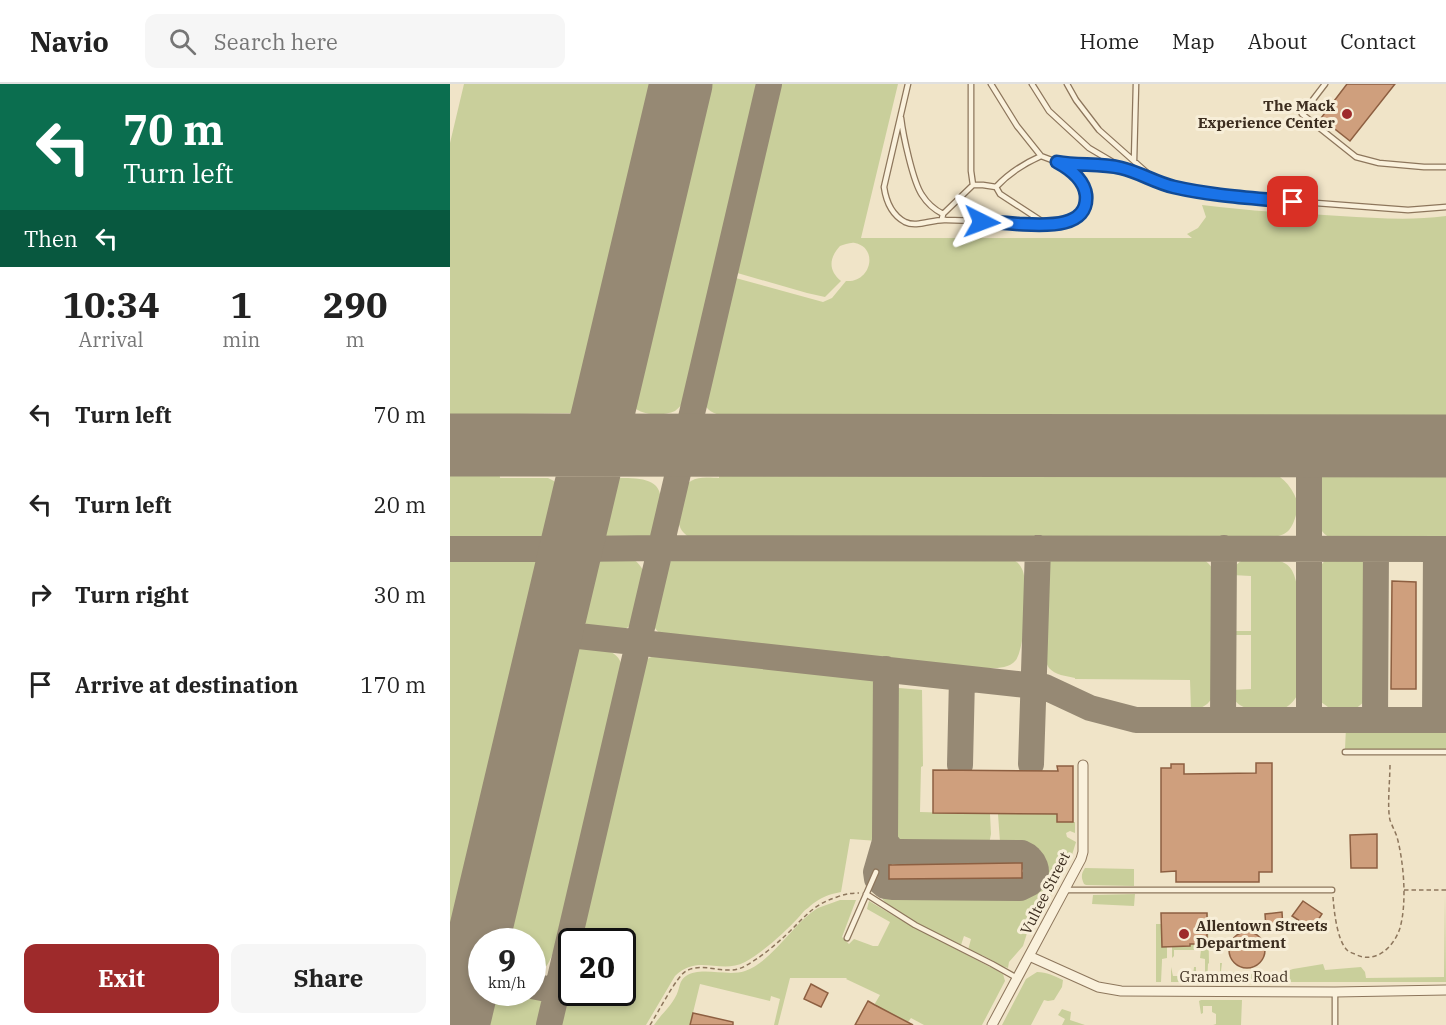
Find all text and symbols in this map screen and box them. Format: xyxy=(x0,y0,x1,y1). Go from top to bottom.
search box xyxy=(145,14,565,68)
text: Navio xyxy=(30,23,109,60)
icon: search xyxy=(166,25,199,58)
text: Search here xyxy=(214,27,338,56)
text: Home xyxy=(1079,27,1139,55)
text: Map xyxy=(1172,27,1215,55)
text: About xyxy=(1248,27,1307,55)
text: Contact xyxy=(1340,27,1416,55)
place label: The Mack Experience Center xyxy=(1198,96,1336,132)
text: 70 m xyxy=(123,102,224,157)
marker: The Mack Experience Center xyxy=(1340,107,1354,121)
icon: left xyxy=(24,108,102,186)
text: Turn left xyxy=(123,155,234,190)
pin xyxy=(1267,176,1318,227)
icon: arrive xyxy=(1276,185,1309,218)
position arrow xyxy=(950,190,1014,254)
icon: left xyxy=(90,222,123,255)
text: Then xyxy=(24,224,78,253)
text: 10:34 xyxy=(62,281,160,328)
text: 1 xyxy=(230,281,252,328)
text: 290 xyxy=(323,281,388,328)
text: Arrival xyxy=(79,326,144,353)
text: min xyxy=(222,326,260,353)
text: m xyxy=(346,326,365,353)
icon: left xyxy=(24,398,57,431)
text: Turn left xyxy=(75,400,171,429)
text: 70 m xyxy=(374,400,426,429)
icon: left xyxy=(24,488,57,521)
text: Turn left xyxy=(75,490,171,519)
text: 20 m xyxy=(374,490,426,519)
icon: right xyxy=(24,578,57,611)
text: Turn right xyxy=(75,580,189,609)
text: 30 m xyxy=(374,580,426,609)
icon: arrive xyxy=(24,668,57,701)
text: Arrive at destination xyxy=(75,670,298,699)
text: 170 m xyxy=(360,670,426,699)
street label: Vultee Street xyxy=(1016,848,1074,938)
place label: Allentown Streets Department xyxy=(1196,916,1328,952)
marker: Allentown Streets Department xyxy=(1177,927,1191,941)
speed limit sign: 20 xyxy=(558,928,636,1006)
text: 9 xyxy=(498,940,516,979)
button: Exit xyxy=(24,944,219,1013)
button: Share xyxy=(231,944,426,1013)
street label: Grammes Road xyxy=(1180,967,1288,986)
text: km/h xyxy=(488,973,526,992)

